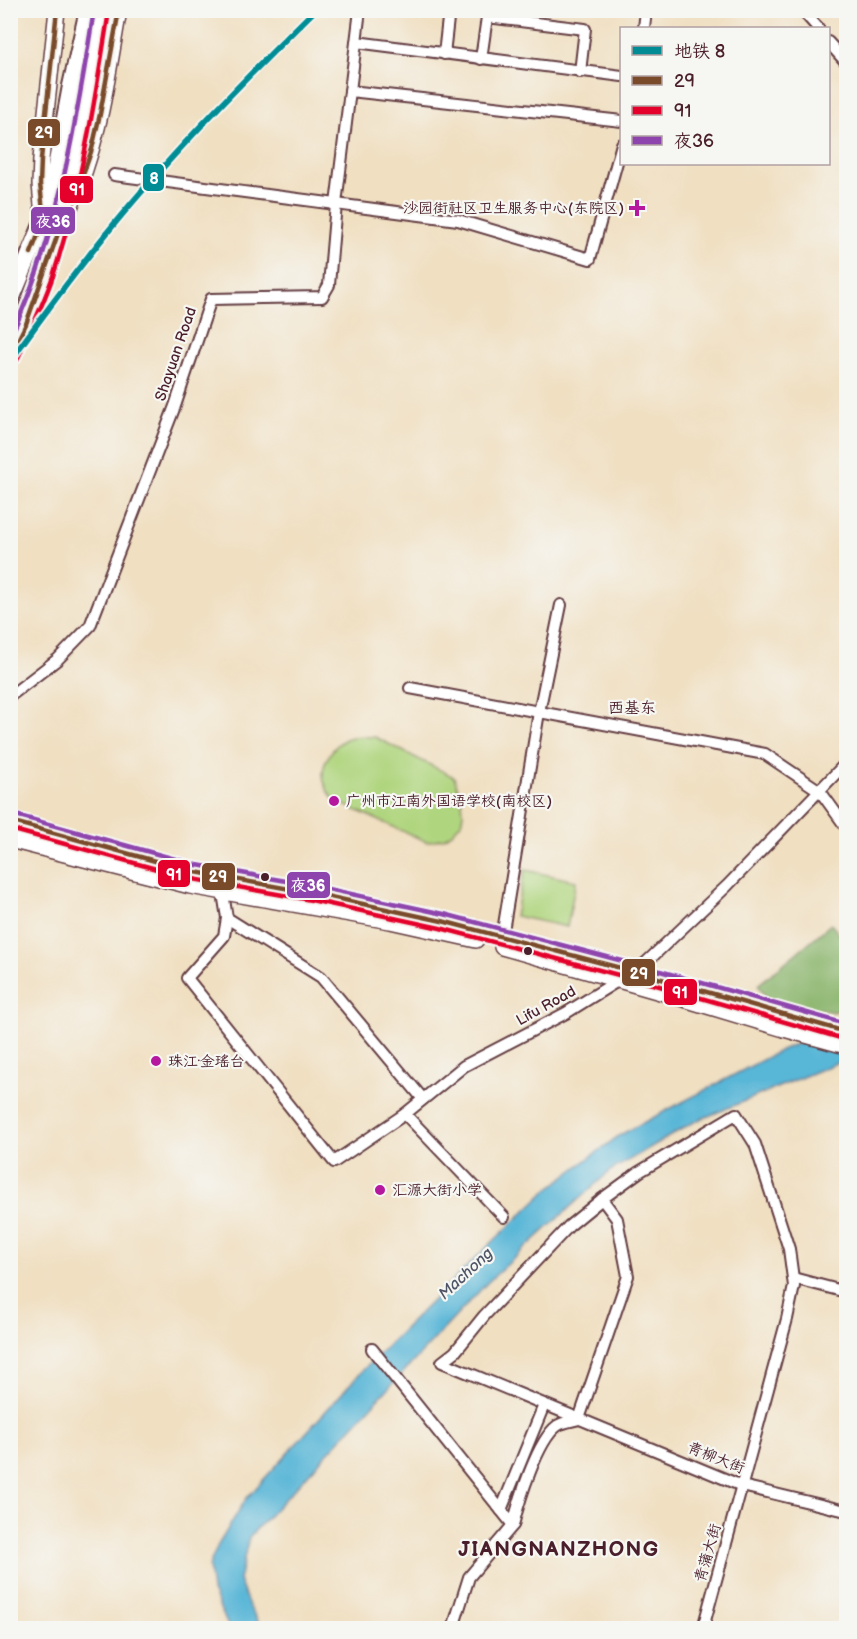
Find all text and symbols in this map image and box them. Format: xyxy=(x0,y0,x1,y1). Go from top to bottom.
legend xyxy=(620,27,830,165)
text: 地铁 8 xyxy=(674,41,725,62)
text: 29 xyxy=(674,71,695,92)
text: 91 xyxy=(674,101,691,122)
line badge: 29 xyxy=(27,118,61,147)
text: 29 xyxy=(35,124,53,143)
text: 夜36 xyxy=(674,131,714,152)
line badge: 8 xyxy=(142,163,165,192)
text: 8 xyxy=(149,170,159,189)
line badge: 91 xyxy=(59,175,94,204)
text: 91 xyxy=(69,181,85,200)
place label: 沙园街社区卫生服务中心(东院区) xyxy=(403,199,624,218)
marker: 沙园街社区卫生服务中心(东院区) xyxy=(628,199,646,217)
line badge: 夜36 xyxy=(30,206,76,235)
text: 夜36 xyxy=(35,213,71,232)
street label: Shayuan Road xyxy=(151,304,201,404)
district label: 西基东 xyxy=(608,699,656,718)
place label: 广州市江南外国语学校(南校区) xyxy=(346,792,552,811)
marker: 广州市江南外国语学校(南校区) xyxy=(327,794,341,808)
line badge: 91 xyxy=(157,859,191,888)
line badge: 29 xyxy=(201,862,236,891)
text: 91 xyxy=(166,866,182,885)
text: 29 xyxy=(209,868,227,887)
unlabelled marker xyxy=(259,871,271,883)
line badge: 夜36 xyxy=(286,871,331,899)
text: 夜36 xyxy=(290,877,326,896)
unlabelled marker xyxy=(522,945,534,957)
line badge: 29 xyxy=(621,958,656,987)
text: 29 xyxy=(630,965,648,984)
line badge: 91 xyxy=(663,978,698,1006)
street label: Lifu Road xyxy=(513,982,579,1030)
text: 91 xyxy=(672,984,688,1003)
place label: 珠江·金瑶台 xyxy=(168,1052,245,1071)
marker: 珠江·金瑶台 xyxy=(149,1054,163,1068)
place label: 汇源大街小学 xyxy=(392,1181,482,1200)
marker: 汇源大街小学 xyxy=(373,1183,387,1197)
water label: Machong xyxy=(435,1244,497,1304)
street label: 青柳大街 xyxy=(685,1438,747,1478)
street label: 青蒲大街 xyxy=(691,1522,725,1584)
district label: JIANGNANZHONG xyxy=(458,1537,660,1562)

